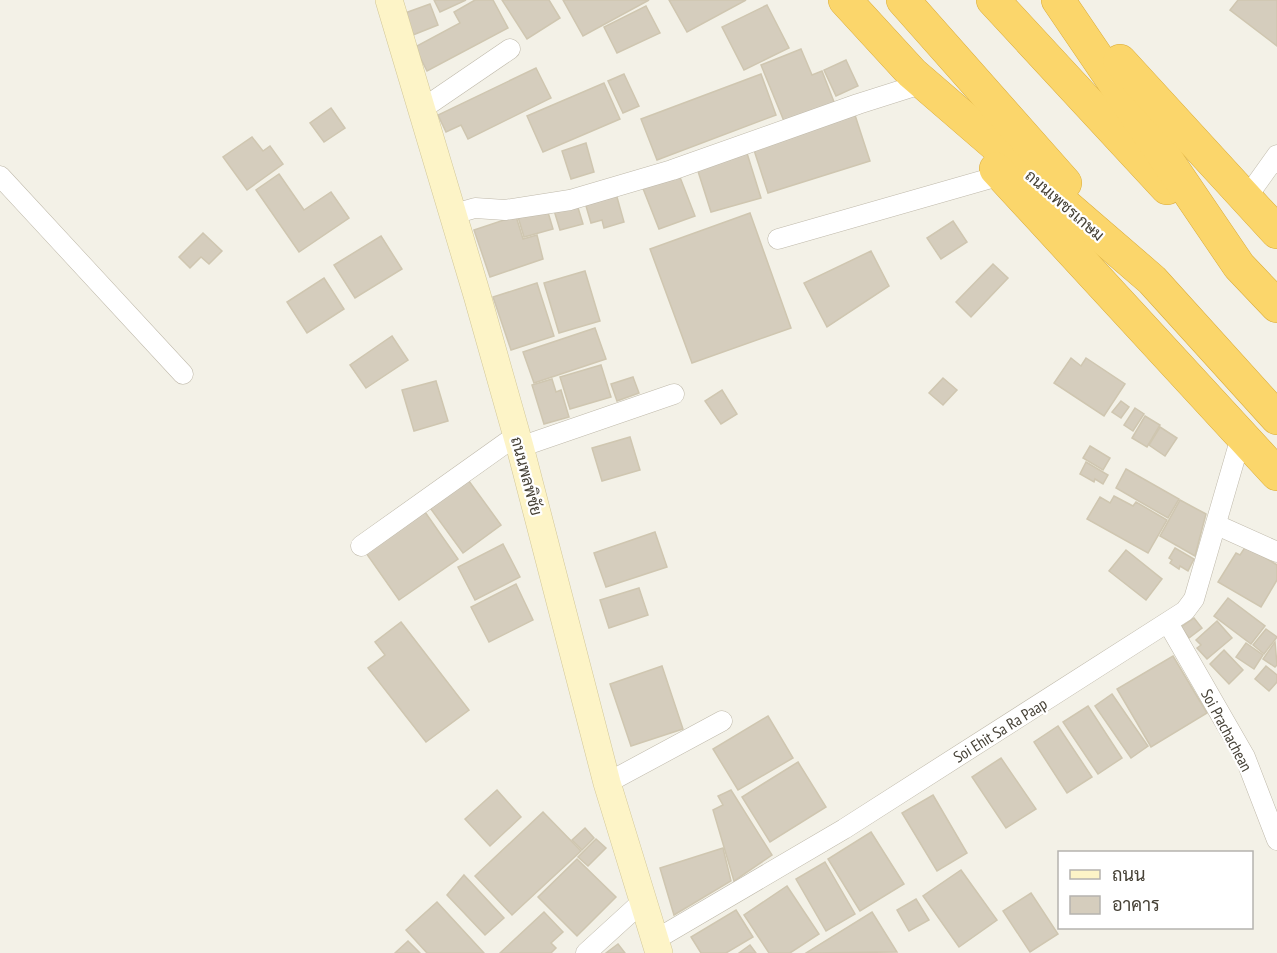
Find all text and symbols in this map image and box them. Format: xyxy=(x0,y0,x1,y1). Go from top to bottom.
street label: ถนนเพชรเกษม xyxy=(1021,165,1109,245)
street label: ถนนพลพิชัย xyxy=(507,434,547,518)
street label: Soi Prachachean xyxy=(1197,686,1257,774)
street label: Soi Ehit Sa Ra Paap xyxy=(950,693,1050,767)
legend xyxy=(1058,851,1253,929)
text: ถนน xyxy=(1112,863,1145,886)
text: อาคาร xyxy=(1112,893,1160,916)

